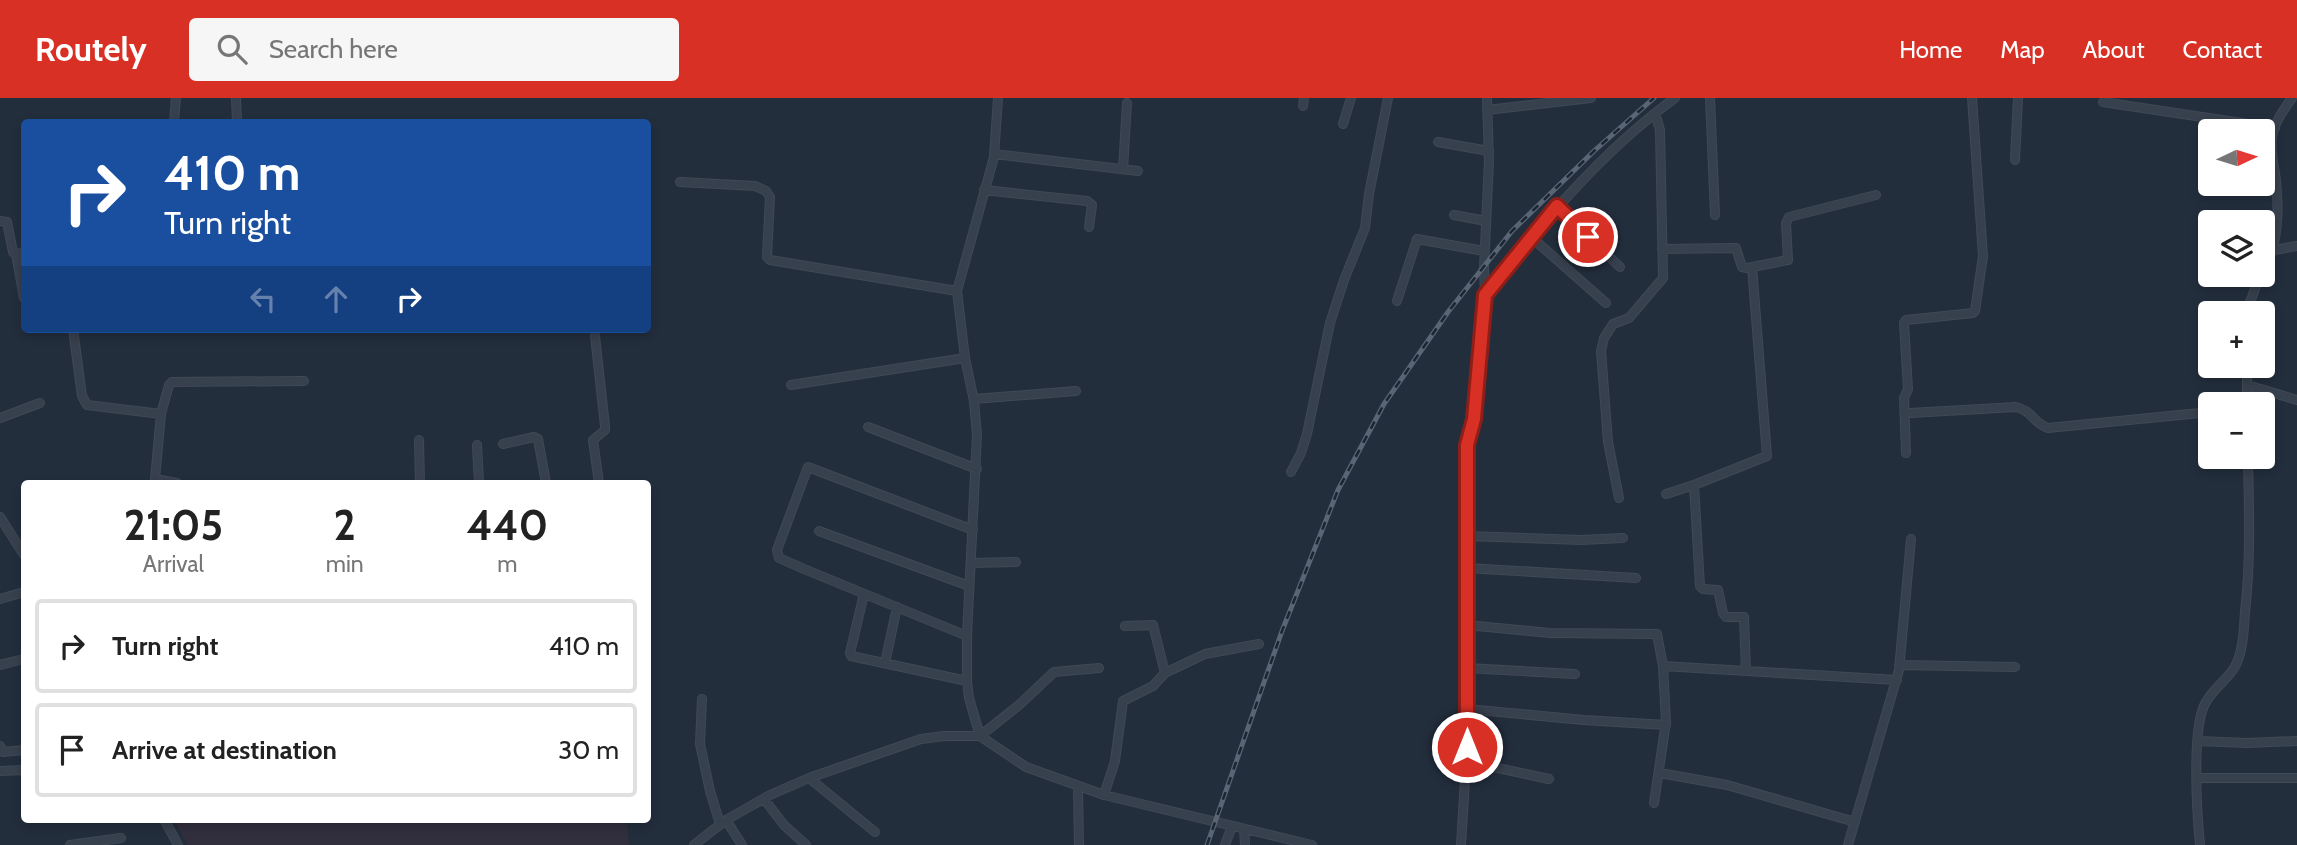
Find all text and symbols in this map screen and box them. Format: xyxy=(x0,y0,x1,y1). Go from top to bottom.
search box xyxy=(189,18,679,81)
text: Routely xyxy=(35,29,147,69)
icon: search xyxy=(213,30,251,68)
text: Search here xyxy=(269,33,398,65)
text: Home xyxy=(1899,35,1962,64)
text: Map xyxy=(2000,35,2045,64)
text: About xyxy=(2083,35,2145,64)
text: Contact xyxy=(2183,35,2262,64)
north arrow xyxy=(2198,119,2275,196)
map controls xyxy=(2198,119,2275,469)
text: 410 m xyxy=(164,143,300,202)
icon: right xyxy=(49,147,140,238)
text: Turn right xyxy=(164,203,291,242)
pin xyxy=(1558,207,1618,267)
button: layers xyxy=(2198,210,2275,287)
icon: arrive xyxy=(1569,218,1607,256)
icon: left xyxy=(244,280,282,318)
icon: ahead xyxy=(317,280,355,318)
icon: right xyxy=(390,280,428,318)
button: + xyxy=(2198,301,2275,378)
button: − xyxy=(2198,392,2275,469)
text: 21:05 xyxy=(124,499,223,551)
text: 2 xyxy=(334,499,356,551)
text: 440 xyxy=(466,499,548,551)
text: Arrival xyxy=(143,550,204,578)
text: min xyxy=(326,550,364,578)
text: m xyxy=(497,550,517,578)
icon: right xyxy=(53,627,91,665)
text: Turn right xyxy=(112,630,218,662)
text: 410 m xyxy=(549,630,619,662)
position arrow xyxy=(1430,710,1504,784)
icon: arrive xyxy=(53,731,91,769)
text: Arrive at destination xyxy=(112,734,337,766)
text: 30 m xyxy=(558,734,619,766)

